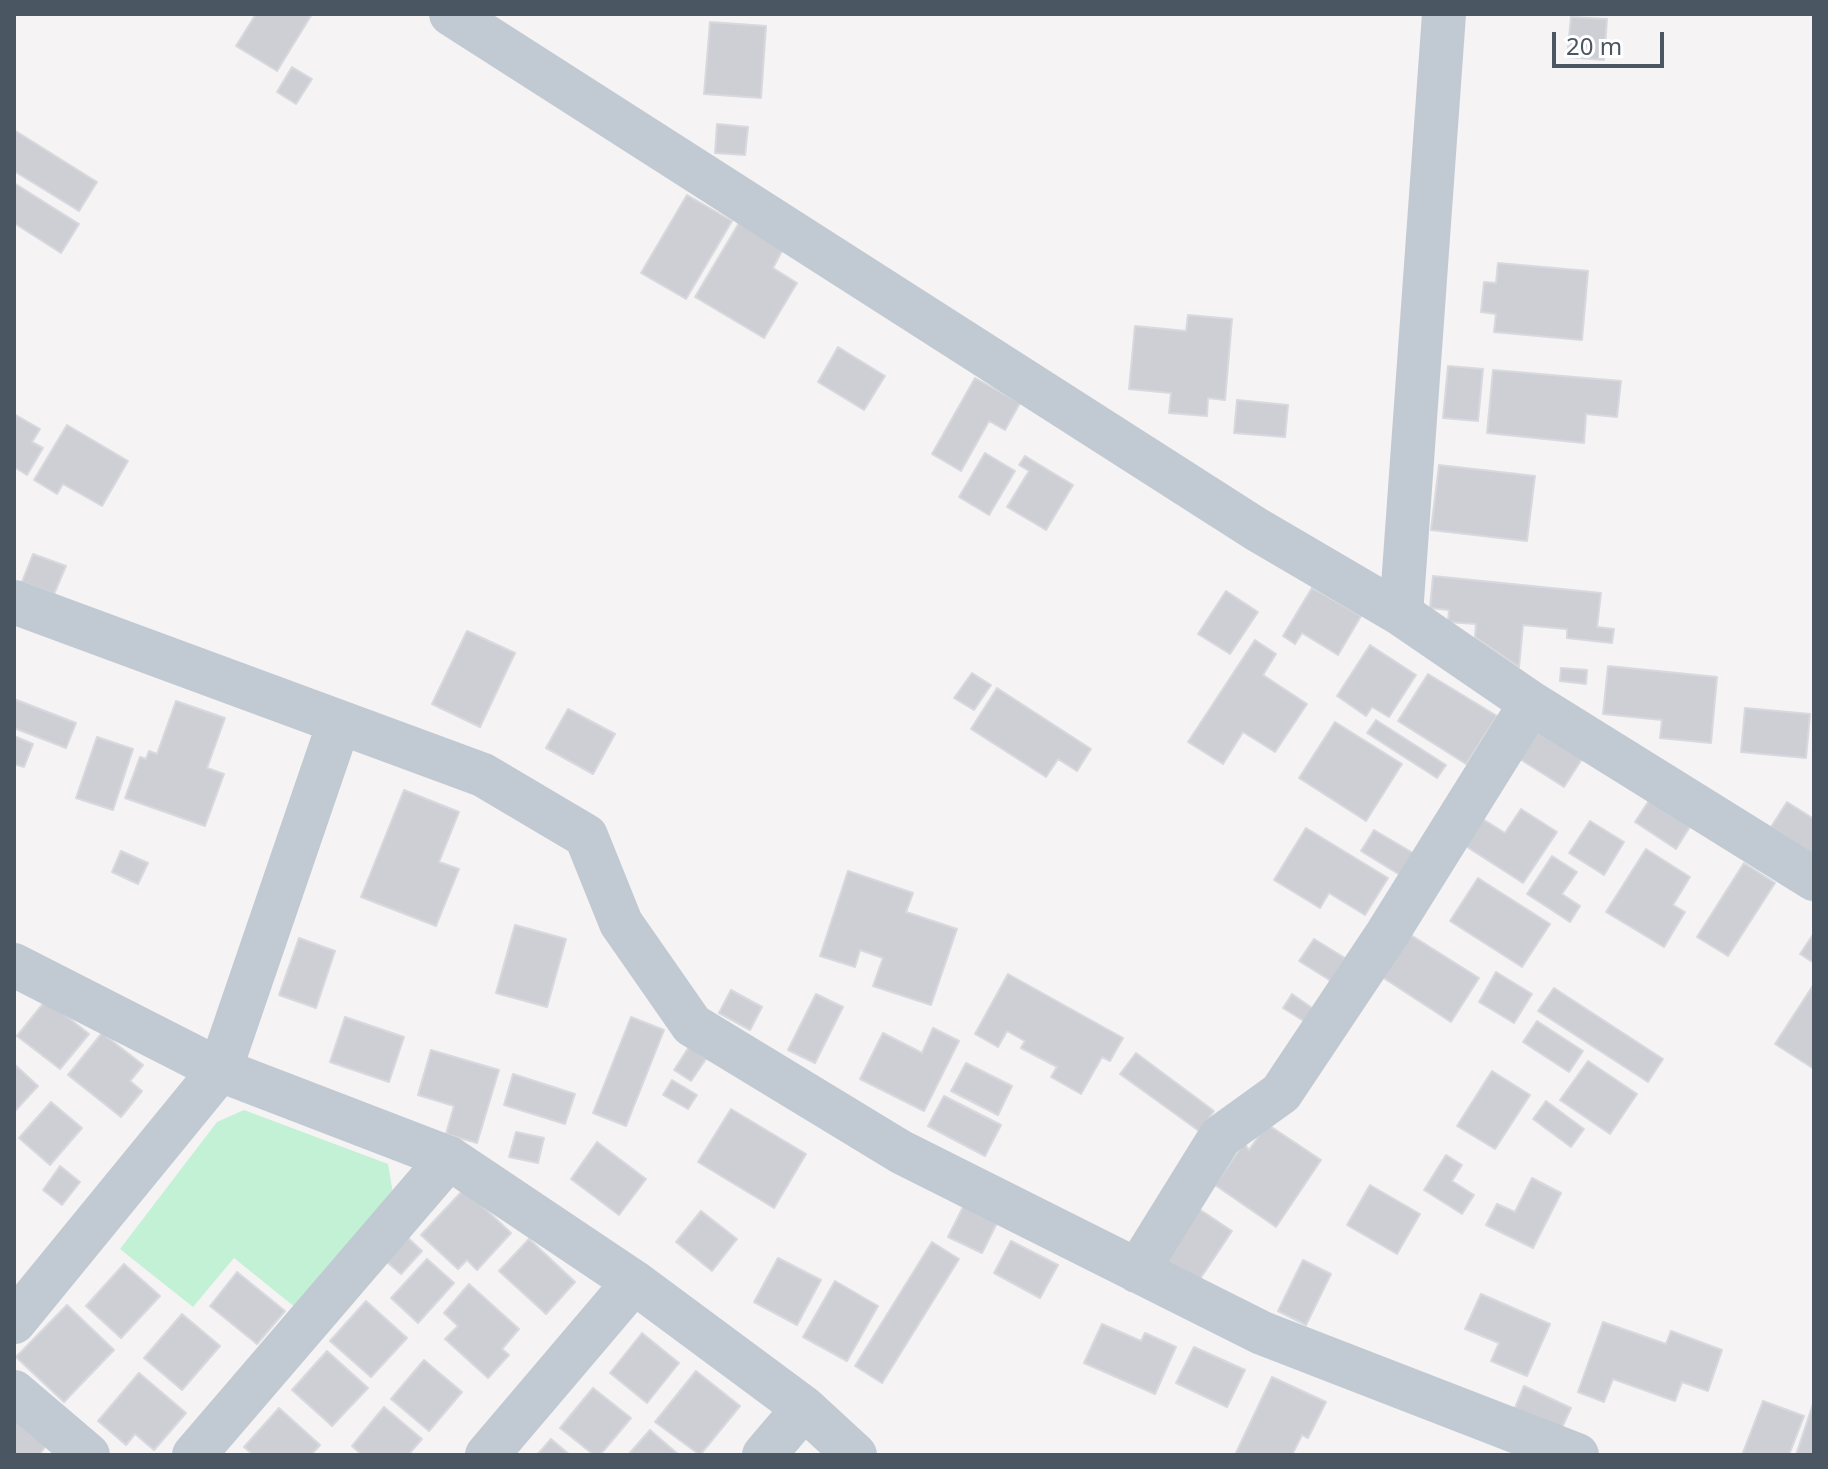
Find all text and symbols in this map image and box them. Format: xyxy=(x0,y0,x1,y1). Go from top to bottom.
scale bar xyxy=(1556,16,1668,66)
text: 20 m xyxy=(1566,29,1622,62)

